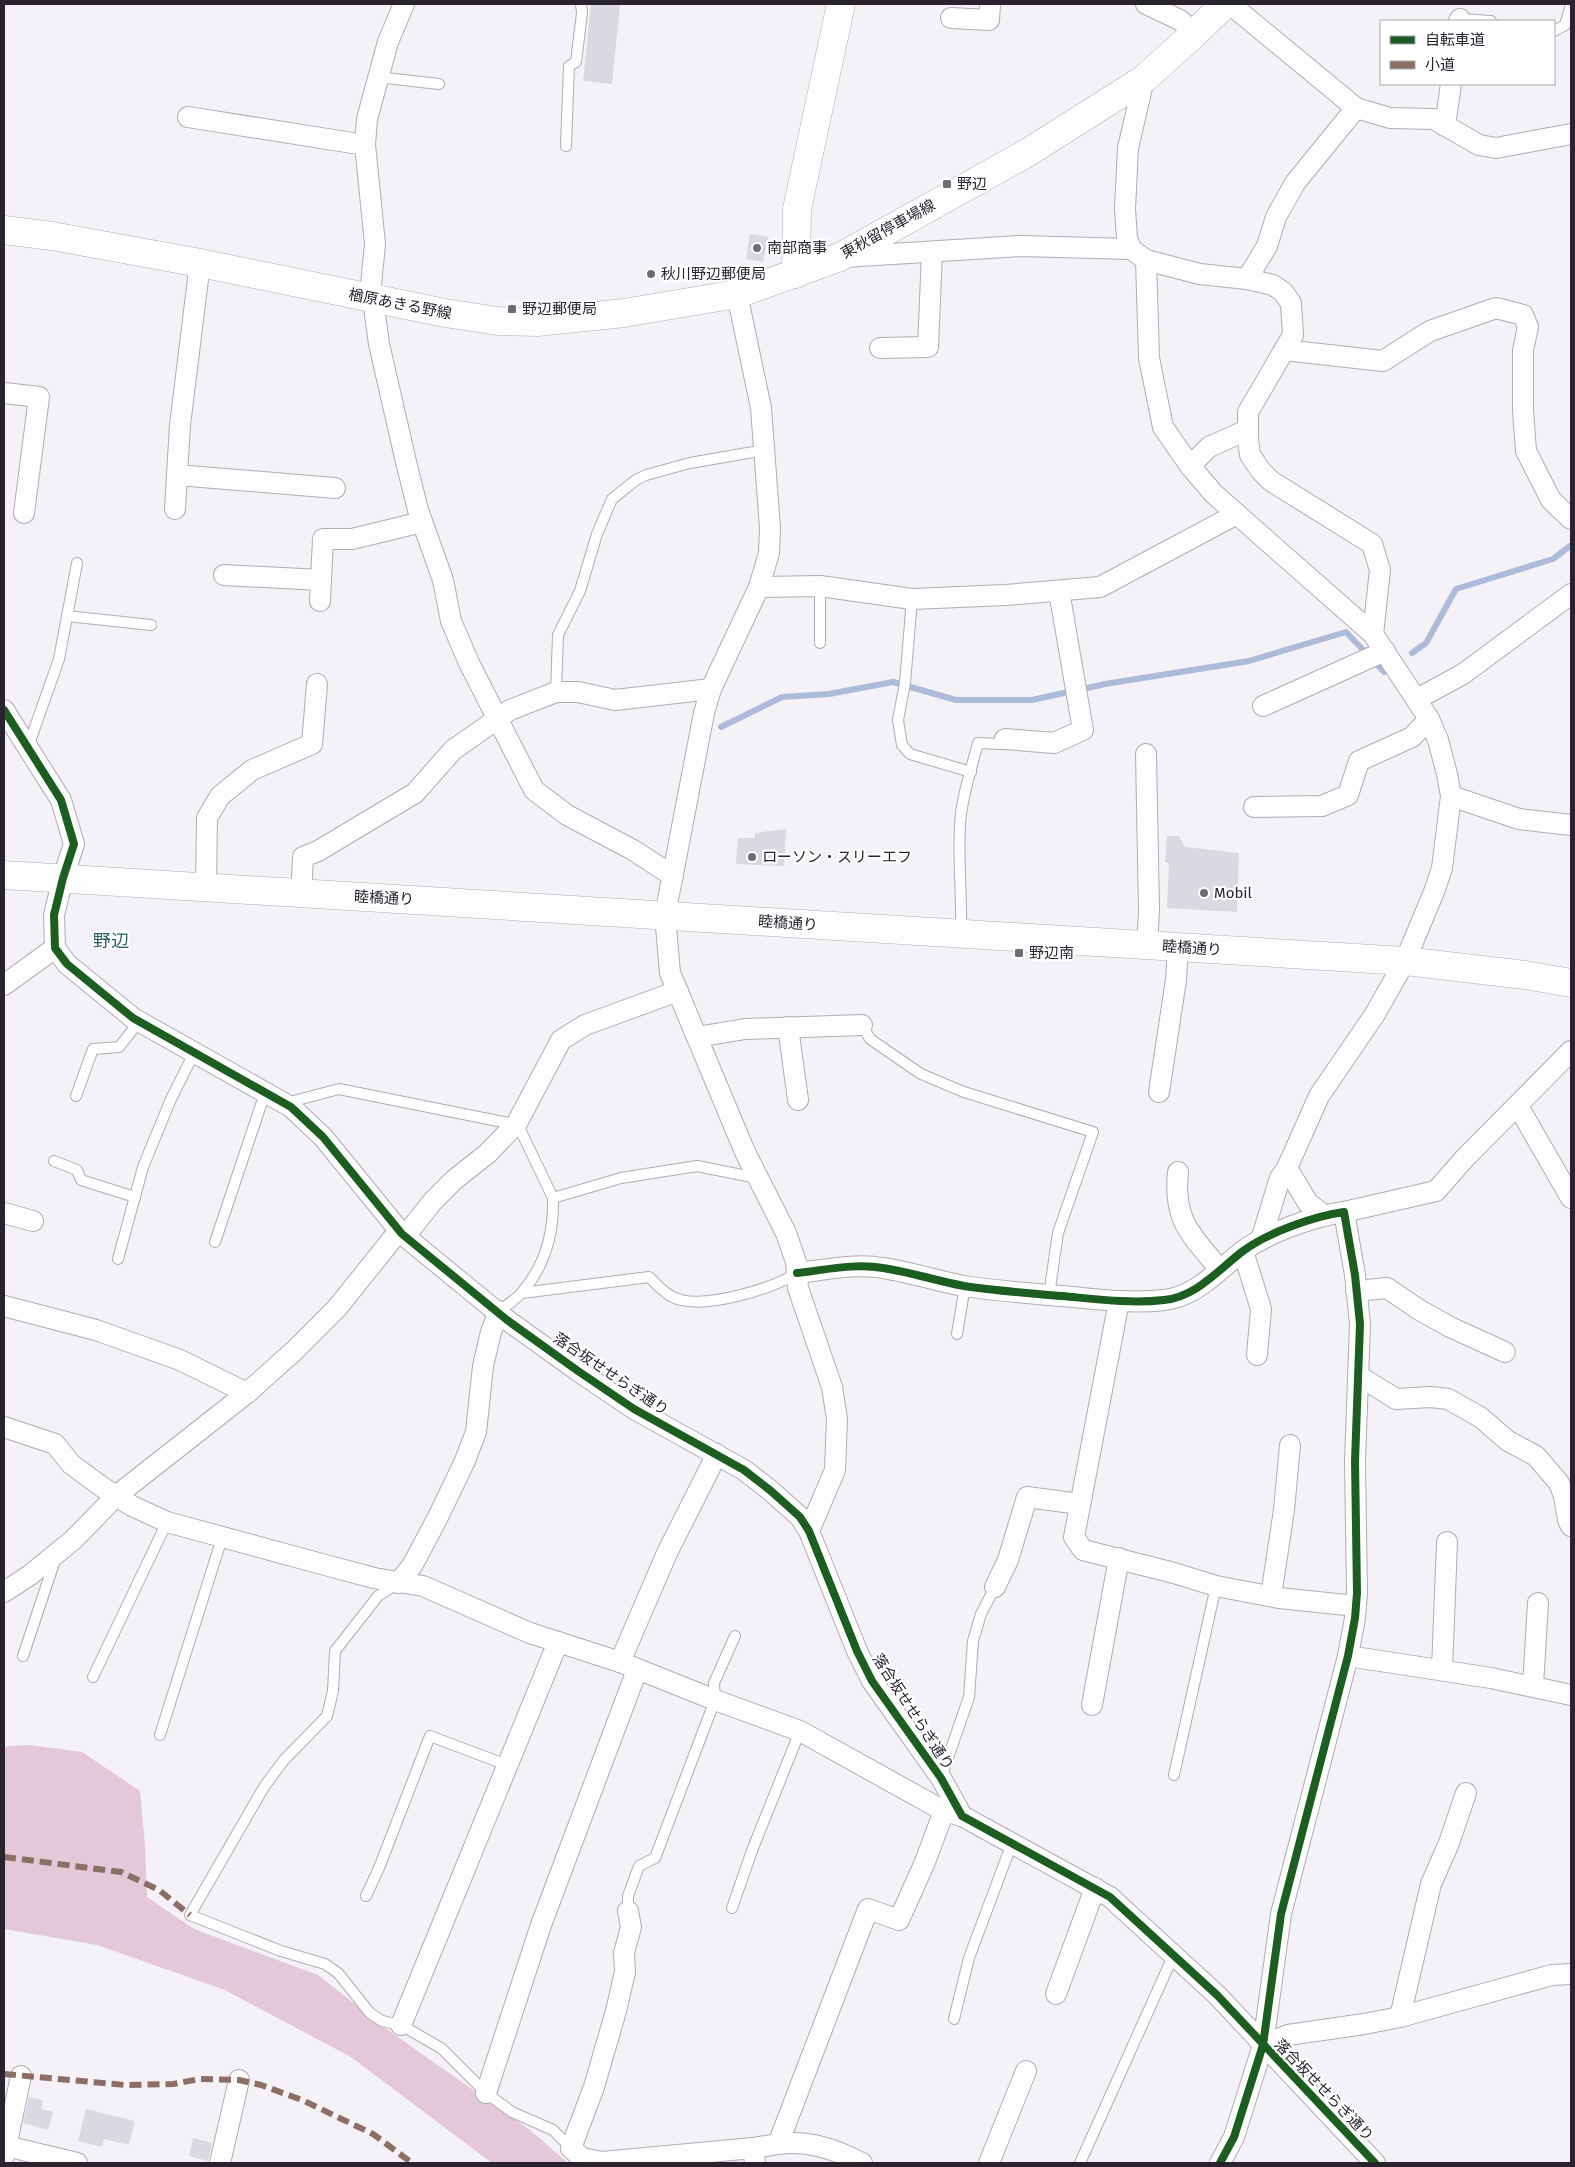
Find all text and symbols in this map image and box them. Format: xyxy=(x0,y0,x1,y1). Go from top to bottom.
legend xyxy=(1380,20,1555,85)
text: 自転車道 xyxy=(1425,31,1485,49)
text: 小道 xyxy=(1425,56,1455,74)
place label: 野辺 xyxy=(957,175,987,193)
marker: 野辺 xyxy=(941,178,953,190)
street label: 東秋留停車場線 xyxy=(838,196,938,262)
place label: 南部商事 xyxy=(767,239,827,257)
marker: 南部商事 xyxy=(751,242,763,254)
place label: 秋川野辺郵便局 xyxy=(661,265,766,283)
marker: 秋川野辺郵便局 xyxy=(645,268,657,280)
street label: 楢原あきる野線 xyxy=(347,285,453,323)
place label: 野辺郵便局 xyxy=(522,300,597,318)
marker: 野辺郵便局 xyxy=(506,303,518,315)
place label: ローソン・スリーエフ xyxy=(762,848,912,866)
marker: ローソン・スリーエフ xyxy=(746,851,758,863)
place label: Mobil xyxy=(1214,884,1253,902)
street label: 睦橋通り xyxy=(354,887,414,909)
marker: Mobil xyxy=(1198,887,1210,899)
street label: 睦橋通り xyxy=(757,912,819,934)
district label: 野辺 xyxy=(93,930,129,952)
street label: 睦橋通り xyxy=(1161,937,1223,959)
place label: 野辺南 xyxy=(1029,944,1074,962)
marker: 野辺南 xyxy=(1013,947,1025,959)
street label: 落合坂せせらぎ通り xyxy=(550,1329,672,1419)
street label: 落合坂せせらぎ通り xyxy=(869,1650,957,1774)
street label: 落合坂せせらぎ通り xyxy=(1271,2035,1377,2145)

